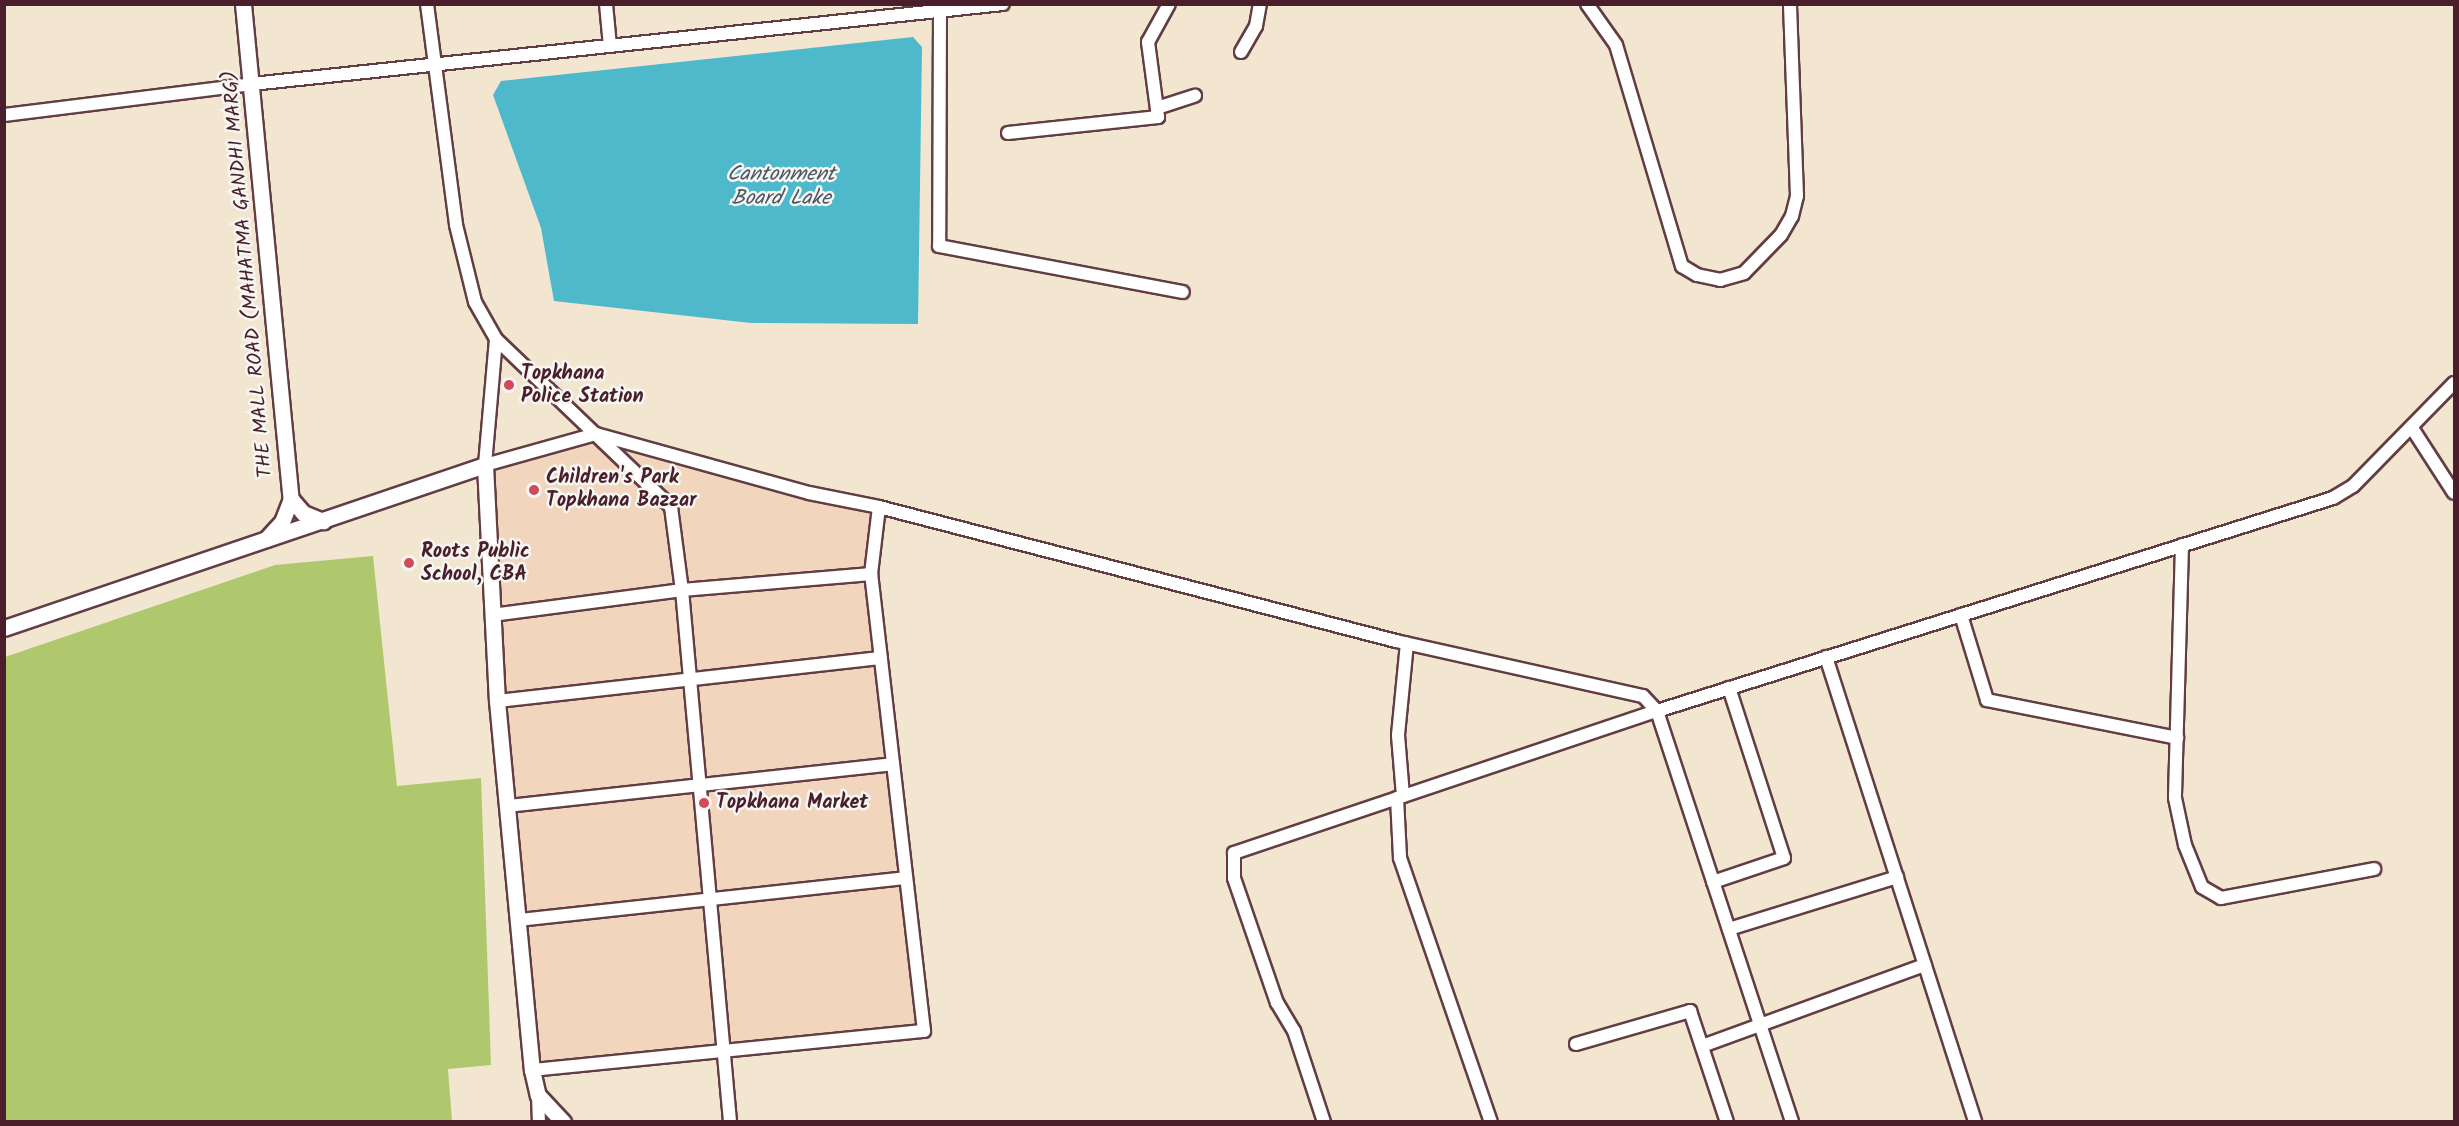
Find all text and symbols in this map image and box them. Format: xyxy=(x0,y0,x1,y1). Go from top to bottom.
street label: THE MALL ROAD (MAHATMA GANDHI MARG) xyxy=(219,69,279,479)
water label: Cantonment Board Lake xyxy=(727,162,835,212)
place label: Topkhana Police Station xyxy=(521,362,644,409)
marker: Topkhana Police Station xyxy=(502,378,516,392)
place label: Children's Park Topkhana Bazzar xyxy=(546,466,696,513)
marker: Children's Park Topkhana Bazzar xyxy=(527,483,541,497)
place label: Roots Public School, CBA xyxy=(421,540,530,587)
marker: Roots Public School, CBA xyxy=(402,556,416,570)
place label: Topkhana Market xyxy=(716,791,868,815)
marker: Topkhana Market xyxy=(697,796,711,810)

